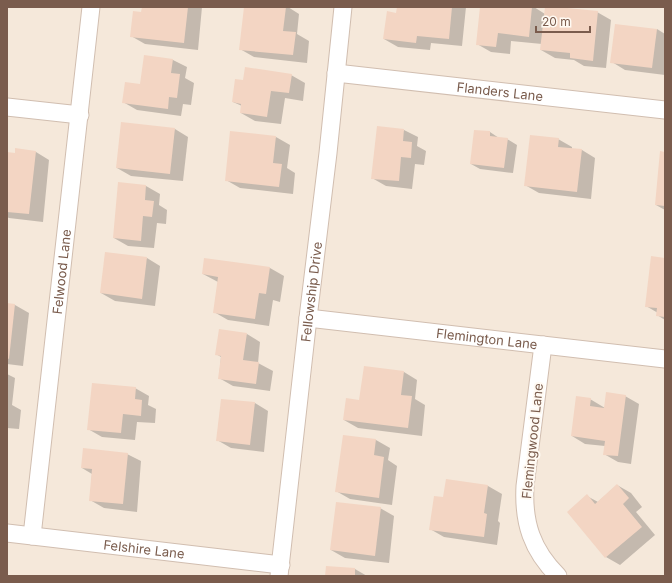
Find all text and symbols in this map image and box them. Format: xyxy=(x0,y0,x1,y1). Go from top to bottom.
scale bar xyxy=(536,8,590,34)
text: 20 m xyxy=(542,14,571,29)
street label: Flanders Lane xyxy=(456,79,544,104)
street label: Felwood Lane xyxy=(49,228,74,315)
street label: Fellowship Drive xyxy=(297,241,325,343)
street label: Flemington Lane xyxy=(435,325,538,352)
street label: Flemingwood Lane xyxy=(518,382,546,500)
street label: Felshire Lane xyxy=(103,536,185,562)

